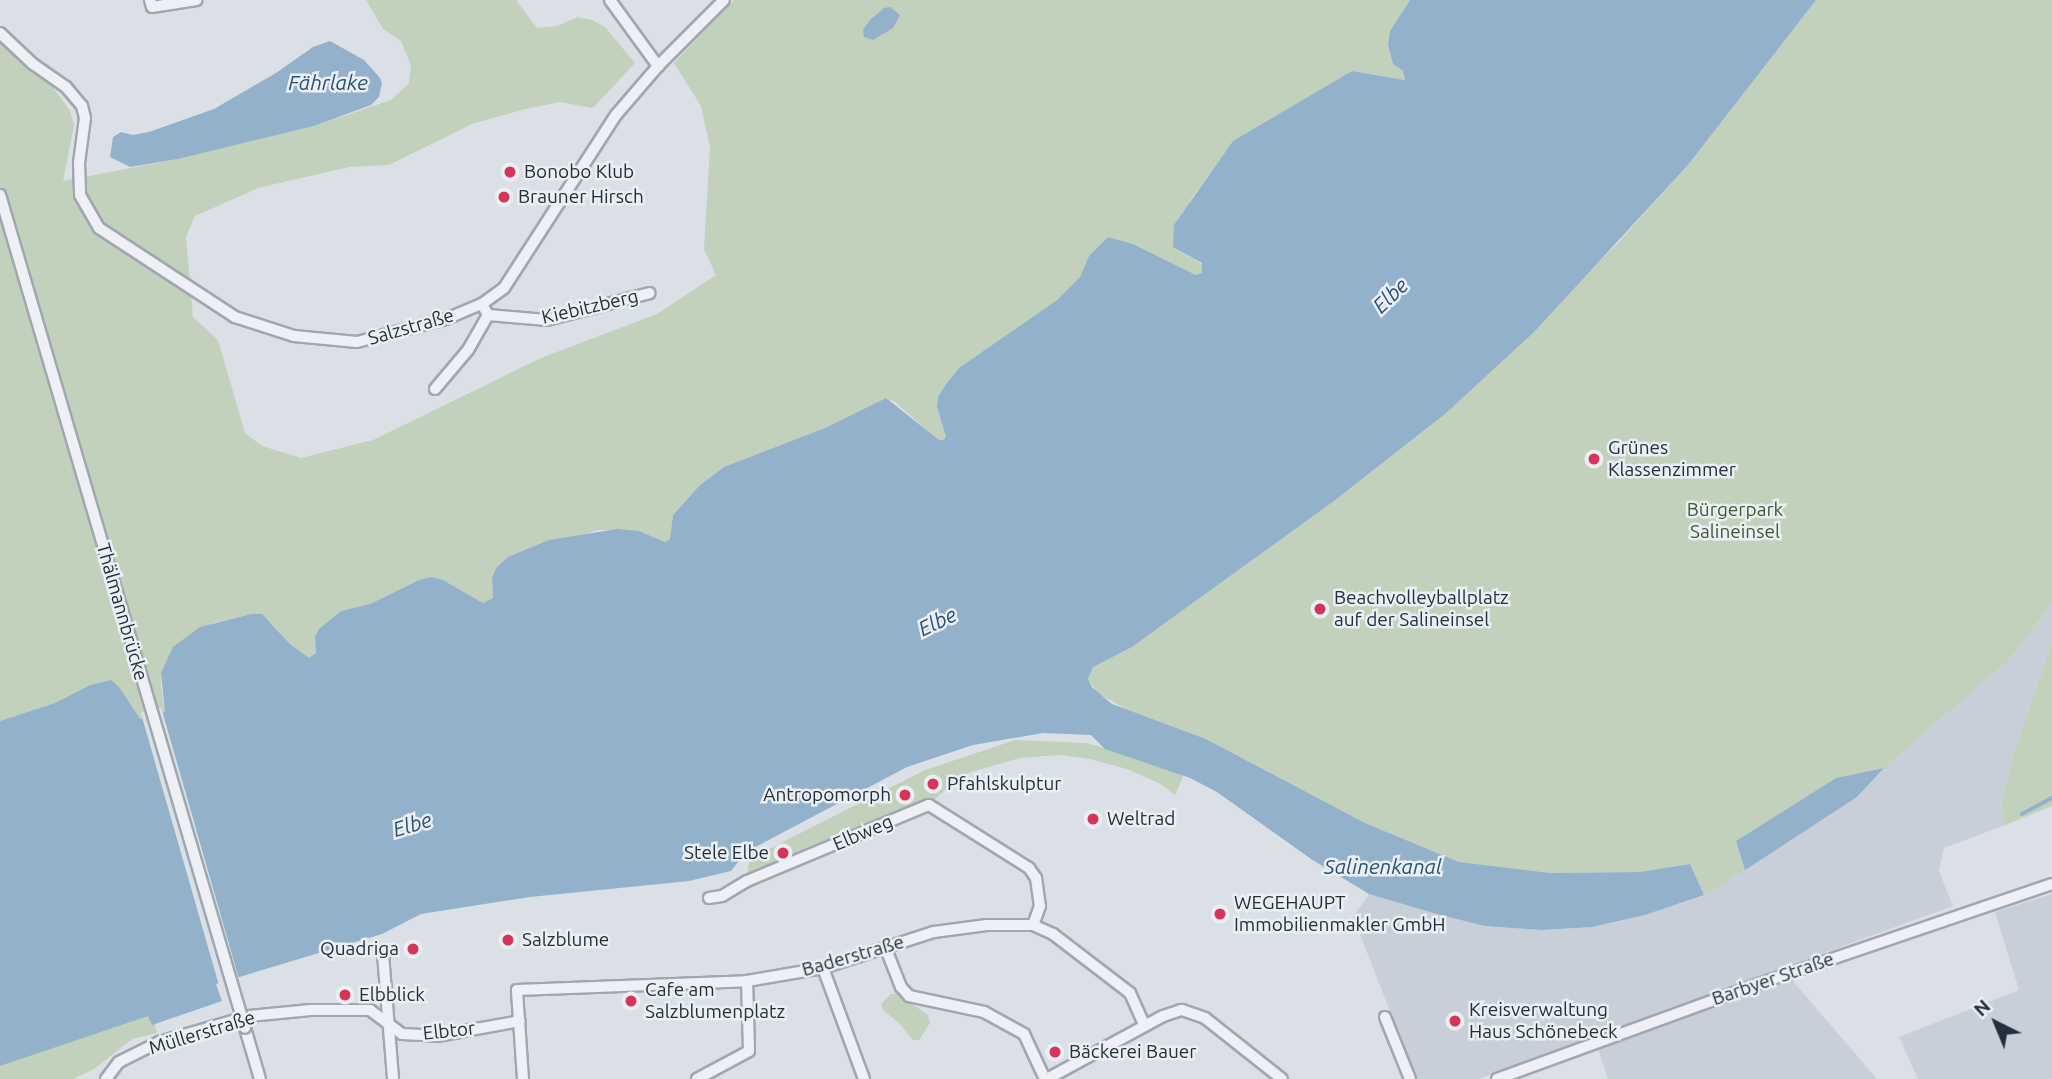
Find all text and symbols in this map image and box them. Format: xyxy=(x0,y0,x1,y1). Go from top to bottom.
water label: Fährlake xyxy=(288,69,368,95)
place label: Bonobo Klub xyxy=(524,161,634,183)
marker: Bonobo Klub xyxy=(502,164,518,180)
place label: Brauner Hirsch xyxy=(518,186,644,208)
marker: Brauner Hirsch xyxy=(496,189,512,205)
water label: Elbe xyxy=(1367,272,1413,318)
street label: Kiebitzberg xyxy=(539,285,641,329)
street label: Salzstraße xyxy=(366,304,456,350)
place label: Grünes Klassenzimmer xyxy=(1608,437,1736,481)
marker: Grünes Klassenzimmer xyxy=(1586,451,1602,467)
park label: Bürgerpark Salineinsel xyxy=(1687,499,1783,543)
street label: Thälmannbrücke xyxy=(92,541,152,683)
place label: Beachvolleyballplatz auf der Salineinsel xyxy=(1334,587,1509,631)
water label: Elbe xyxy=(914,601,960,641)
marker: Beachvolleyballplatz auf der Salineinsel xyxy=(1312,601,1328,617)
place label: Pfahlskulptur xyxy=(947,773,1061,795)
marker: Pfahlskulptur xyxy=(925,776,941,792)
place label: Antropomorph xyxy=(763,784,891,806)
marker: Antropomorph xyxy=(897,787,913,803)
water label: Elbe xyxy=(389,806,435,842)
place label: Weltrad xyxy=(1107,808,1175,830)
street label: Elbweg xyxy=(830,810,896,856)
marker: Weltrad xyxy=(1085,811,1101,827)
place label: Stele Elbe xyxy=(684,842,769,864)
marker: Stele Elbe xyxy=(775,845,791,861)
water label: Salinenkanal xyxy=(1324,853,1442,879)
place label: WEGEHAUPT Immobilienmakler GmbH xyxy=(1234,892,1446,936)
marker: WEGEHAUPT Immobilienmakler GmbH xyxy=(1212,906,1228,922)
place label: Salzblume xyxy=(522,929,609,951)
street label: Baderstraße xyxy=(799,931,907,981)
marker: Salzblume xyxy=(500,932,516,948)
place label: Quadriga xyxy=(320,938,399,960)
marker: Quadriga xyxy=(405,941,421,957)
street label: Barbyer Straße xyxy=(1709,947,1837,1011)
place label: Cafe am Salzblumenplatz xyxy=(645,979,785,1023)
place label: Elbblick xyxy=(359,984,425,1006)
marker: Elbblick xyxy=(337,987,353,1003)
north arrow xyxy=(1961,988,2031,1058)
marker: Cafe am Salzblumenplatz xyxy=(623,993,639,1009)
text: N xyxy=(1969,995,1994,1021)
place label: Kreisverwaltung Haus Schönebeck xyxy=(1469,999,1618,1043)
street label: Müllerstraße xyxy=(146,1006,258,1060)
marker: Kreisverwaltung Haus Schönebeck xyxy=(1447,1013,1463,1029)
street label: Elbtor xyxy=(422,1017,476,1045)
place label: Bäckerei Bauer xyxy=(1069,1041,1196,1063)
marker: Bäckerei Bauer xyxy=(1047,1044,1063,1060)

